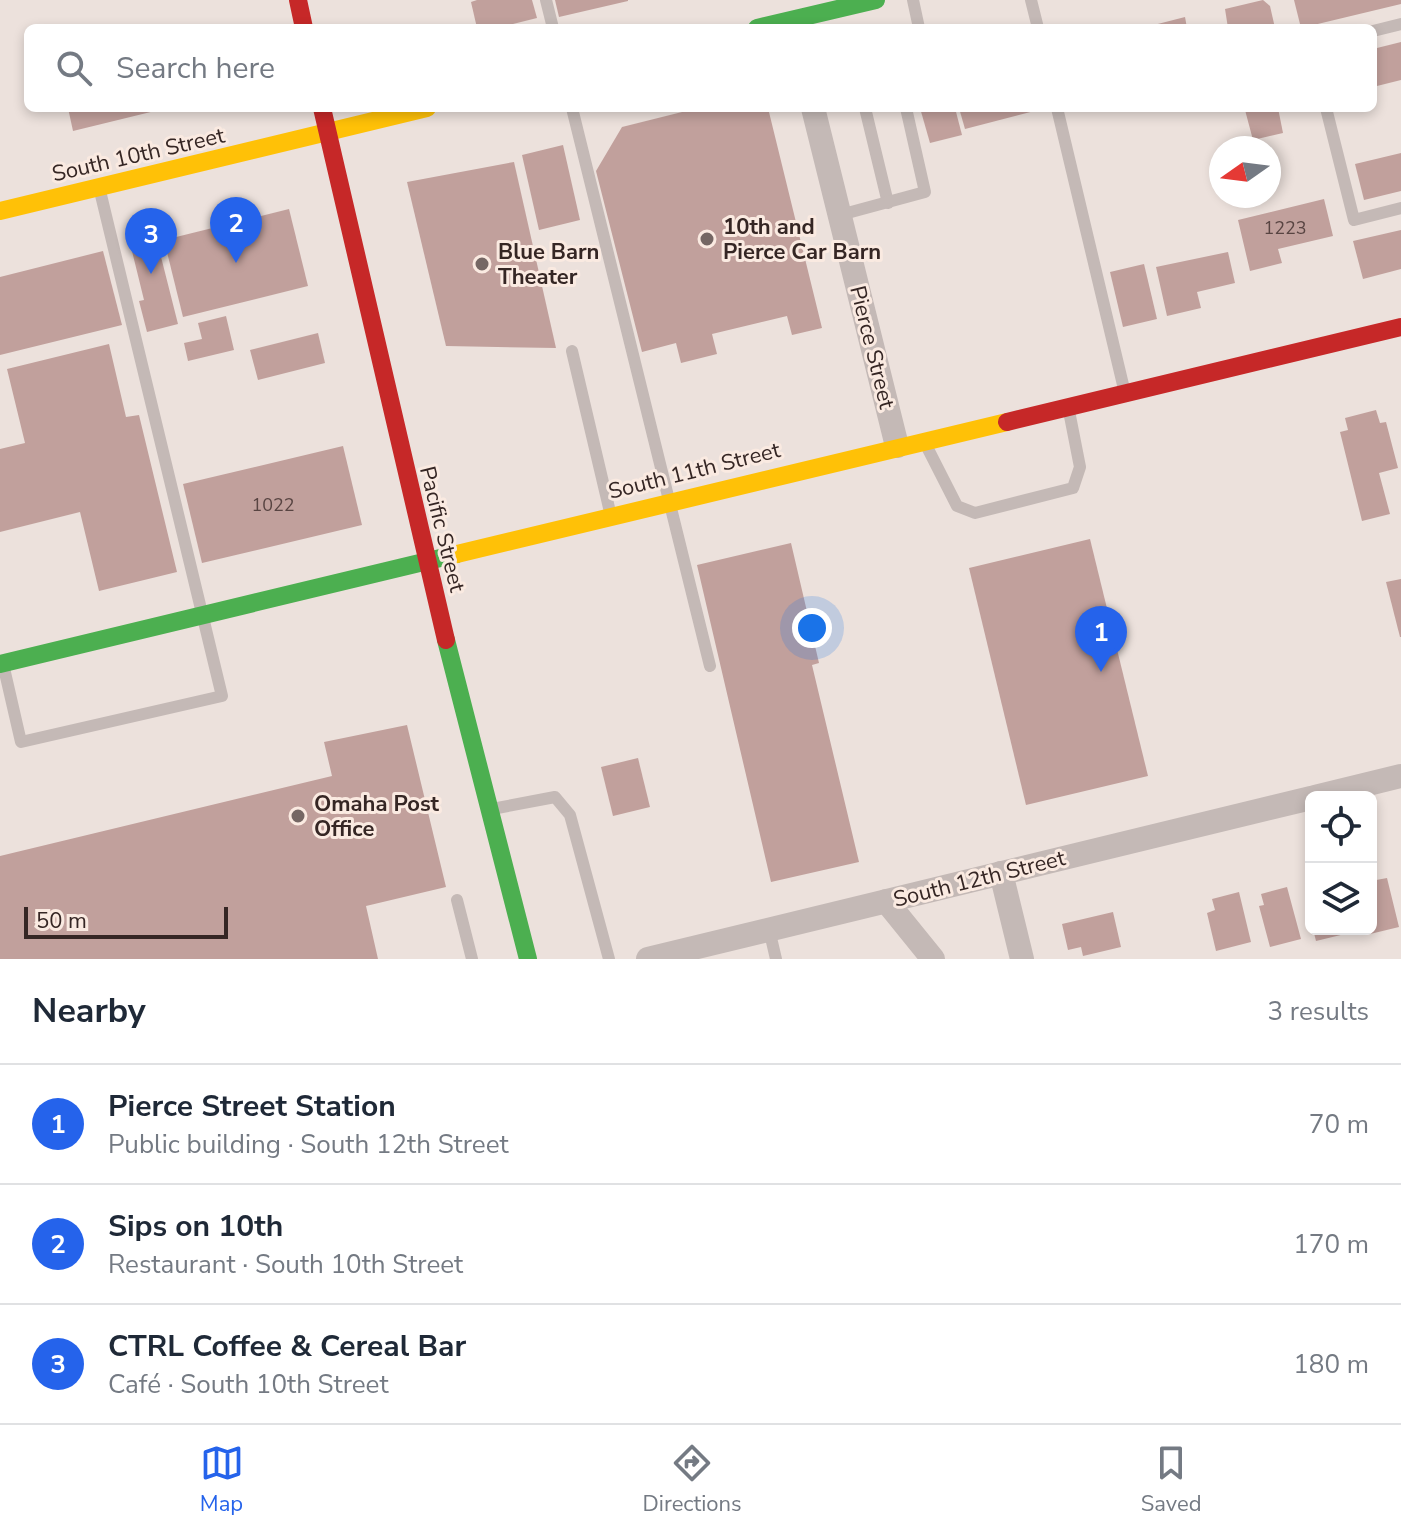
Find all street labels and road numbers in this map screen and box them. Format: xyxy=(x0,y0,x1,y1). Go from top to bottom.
street label: South 10th Street xyxy=(49,120,228,189)
street label: Pierce Street xyxy=(842,283,902,412)
street label: South 11th Street xyxy=(605,435,784,507)
street label: Pacific Street xyxy=(412,463,472,596)
street label: South 12th Street xyxy=(890,843,1069,915)

